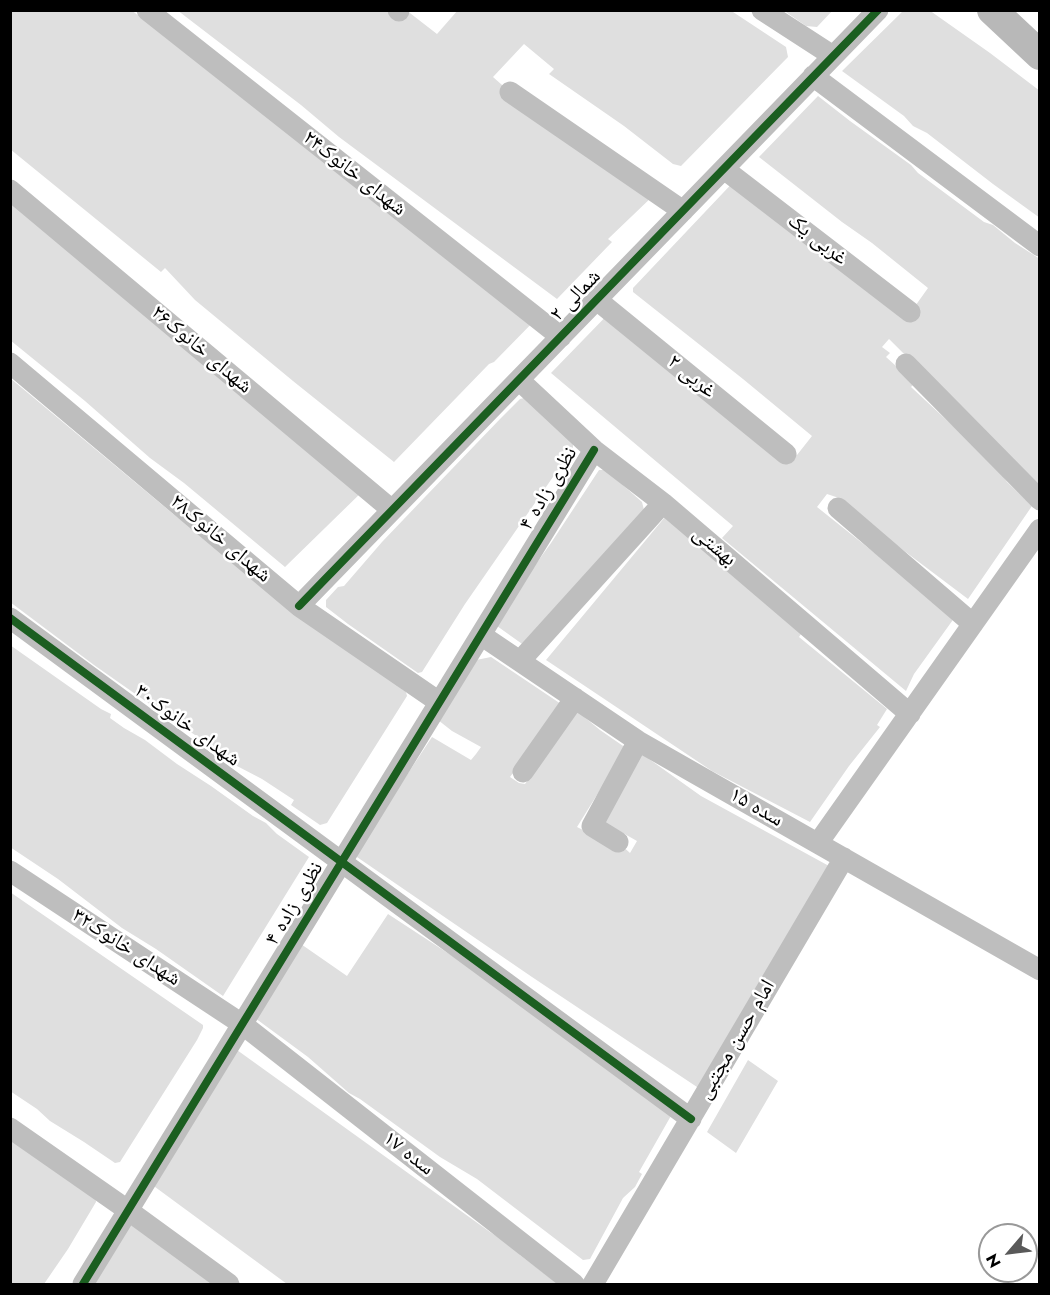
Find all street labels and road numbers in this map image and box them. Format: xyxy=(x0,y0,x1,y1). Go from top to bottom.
street label: شهدای خانوک۲۴ xyxy=(297,126,411,222)
street label: غربی یک xyxy=(782,209,852,271)
street label: شمالی ۲ xyxy=(545,265,607,327)
street label: شهدای خانوک۲۶ xyxy=(145,300,257,400)
street label: ۲ غربی xyxy=(662,350,720,404)
street label: نظری زاده ۴ xyxy=(514,443,584,535)
street label: شهدای خانوک۲۸ xyxy=(164,489,276,589)
street label: بهشتی xyxy=(687,521,741,573)
street label: شهدای خانوک۳۰ xyxy=(129,679,245,773)
street label: سده ۱۵ xyxy=(725,783,787,833)
street label: نظری زاده ۴ xyxy=(260,858,330,950)
street label: شهدای خانوک۳۲ xyxy=(67,904,185,992)
street label: امام حسن مجتبی xyxy=(693,976,781,1104)
street label: سده ۱۷ xyxy=(378,1126,438,1182)

